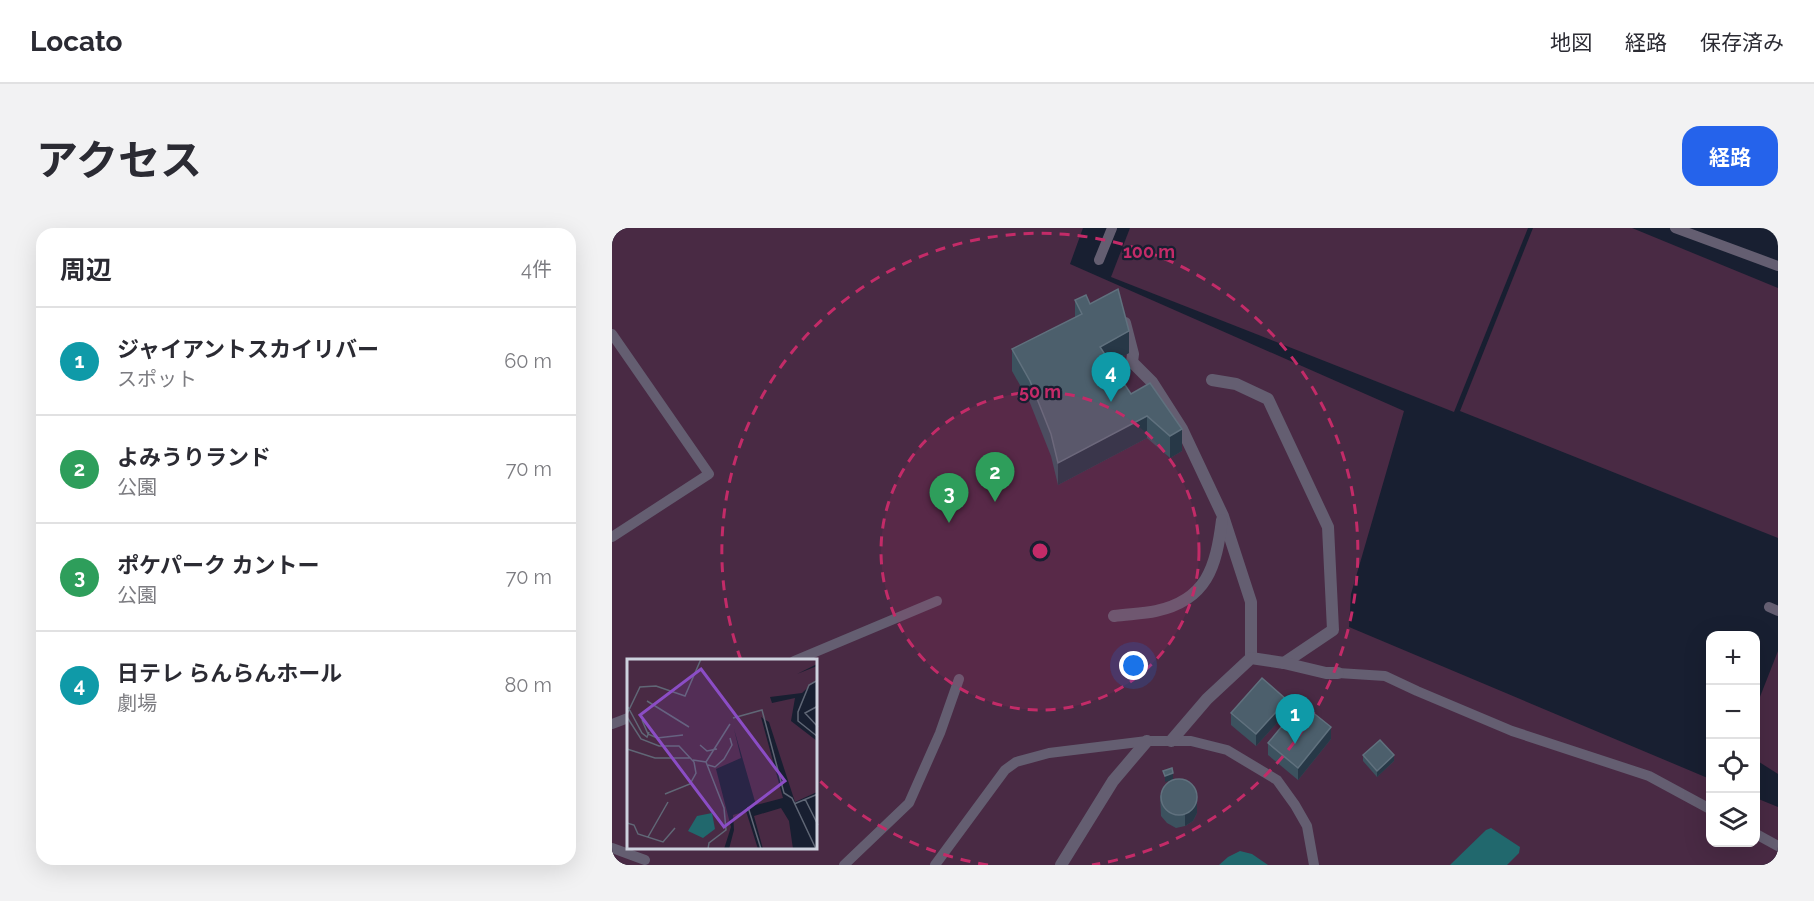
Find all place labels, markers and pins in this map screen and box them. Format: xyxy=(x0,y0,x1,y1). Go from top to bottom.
pin: 4 xyxy=(1092,352,1130,402)
pin: 2 xyxy=(976,452,1015,502)
pin: 3 xyxy=(930,474,968,523)
centre of rings xyxy=(1030,541,1050,561)
pin: 1 xyxy=(1276,694,1314,744)

